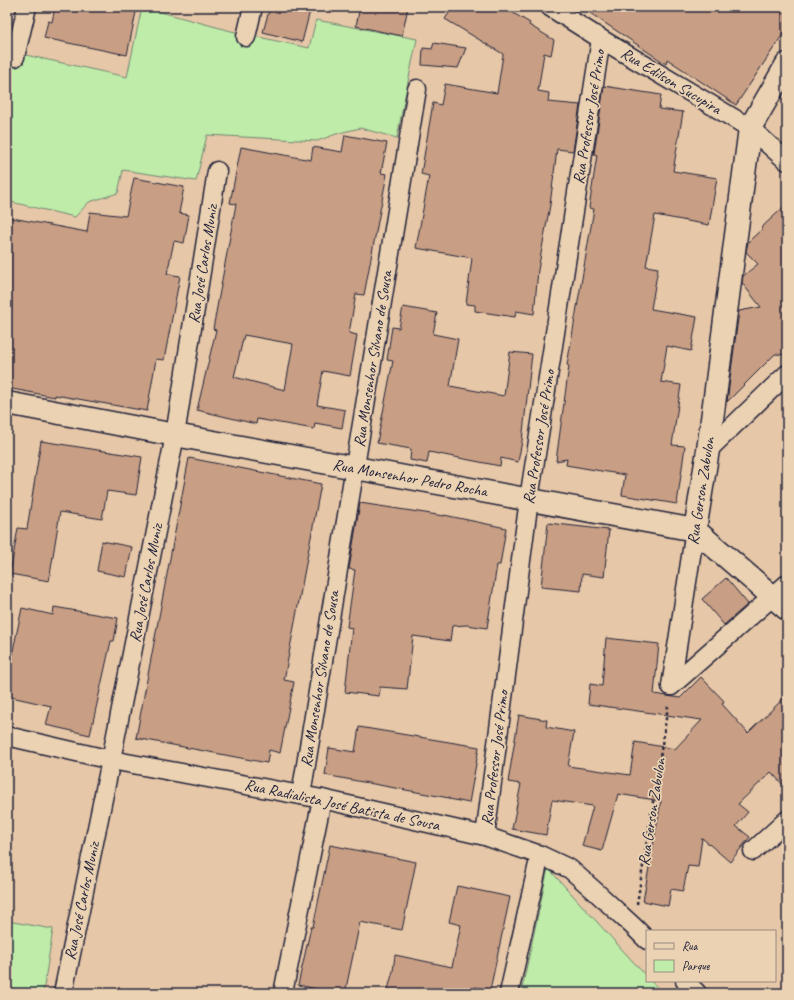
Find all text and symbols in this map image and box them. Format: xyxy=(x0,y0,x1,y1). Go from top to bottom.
street label: Rua Edilson Sucupira xyxy=(617,43,726,120)
street label: Rua Professor José Primo xyxy=(569,46,610,186)
street label: Rua José Carlos Muniz xyxy=(184,201,223,325)
street label: Rua Monsenhor Silvano de Sousa xyxy=(349,268,397,449)
street label: Rua Professor José Primo xyxy=(519,366,560,506)
street label: Rua Gerson Zabulon xyxy=(683,435,719,546)
street label: Rua Monsenhor Pedro Rocha xyxy=(331,455,490,502)
street label: Rua José Carlos Muniz xyxy=(125,520,168,644)
street label: Rua Monsenhor Silvano de Sousa xyxy=(296,588,344,769)
street label: Rua Professor José Primo xyxy=(477,687,513,827)
street label: Rua Gerson Zabulon xyxy=(634,756,670,867)
street label: Rua Radialista José Batista de Sousa xyxy=(243,775,442,836)
street label: Rua José Carlos Muniz xyxy=(60,838,105,962)
legend xyxy=(646,930,776,982)
text: Rua xyxy=(682,938,699,954)
text: Parque xyxy=(682,958,711,974)

